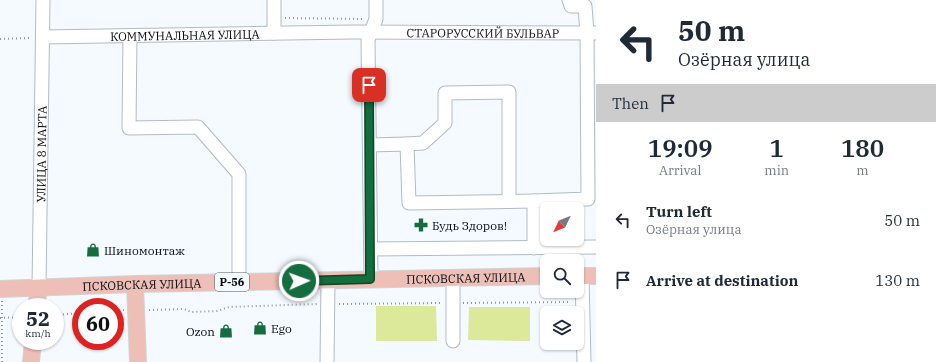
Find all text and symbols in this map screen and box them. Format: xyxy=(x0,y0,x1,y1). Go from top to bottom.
text: 50 m xyxy=(678,12,745,49)
icon: left xyxy=(612,16,664,68)
street label: СТАРОРУССКИЙ БУЛЬВАР xyxy=(407,25,559,40)
street label: КОММУНАЛЬНАЯ УЛИЦА xyxy=(110,26,261,43)
text: Озёрная улица xyxy=(678,48,810,71)
pin xyxy=(352,68,386,102)
icon: arrive xyxy=(358,74,380,96)
icon: arrive xyxy=(657,92,679,114)
text: Then xyxy=(612,94,649,113)
street label: УЛИЦА 8 МАРТА xyxy=(33,105,49,202)
text: 19:09 xyxy=(648,132,713,164)
text: 1 xyxy=(770,132,784,164)
text: 180 xyxy=(841,132,884,164)
text: Arrival xyxy=(659,162,701,179)
text: min xyxy=(764,162,789,179)
text: m xyxy=(856,162,869,179)
north arrow xyxy=(540,202,584,246)
map controls xyxy=(540,202,584,350)
text: Turn left xyxy=(646,202,712,221)
icon: left xyxy=(612,209,634,231)
text: 50 m xyxy=(884,211,920,230)
pharmacy icon: Будь Здоров! xyxy=(413,217,429,233)
place label: Будь Здоров! xyxy=(432,218,507,233)
text: Озёрная улица xyxy=(646,221,742,238)
shop icon: Шиномонтаж xyxy=(85,242,101,258)
place label: Шиномонтаж xyxy=(104,243,185,258)
button: search xyxy=(540,254,584,298)
position arrow xyxy=(278,260,320,302)
street label: ПСКОВСКАЯ УЛИЦА xyxy=(406,269,526,286)
icon: arrive xyxy=(612,269,634,291)
text: Arrive at destination xyxy=(646,271,798,290)
text: 130 m xyxy=(875,271,920,290)
road number: Р-56 xyxy=(215,273,249,291)
street label: ПСКОВСКАЯ УЛИЦА xyxy=(82,275,202,293)
speed limit sign: 60 xyxy=(72,298,124,350)
text: 52 xyxy=(26,305,50,332)
button: layers xyxy=(540,306,584,350)
shop icon: Ego xyxy=(252,320,268,336)
place label: Ego xyxy=(271,321,292,336)
shop icon: Ozon xyxy=(218,323,234,339)
place label: Ozon xyxy=(186,324,215,339)
text: km/h xyxy=(25,327,51,340)

